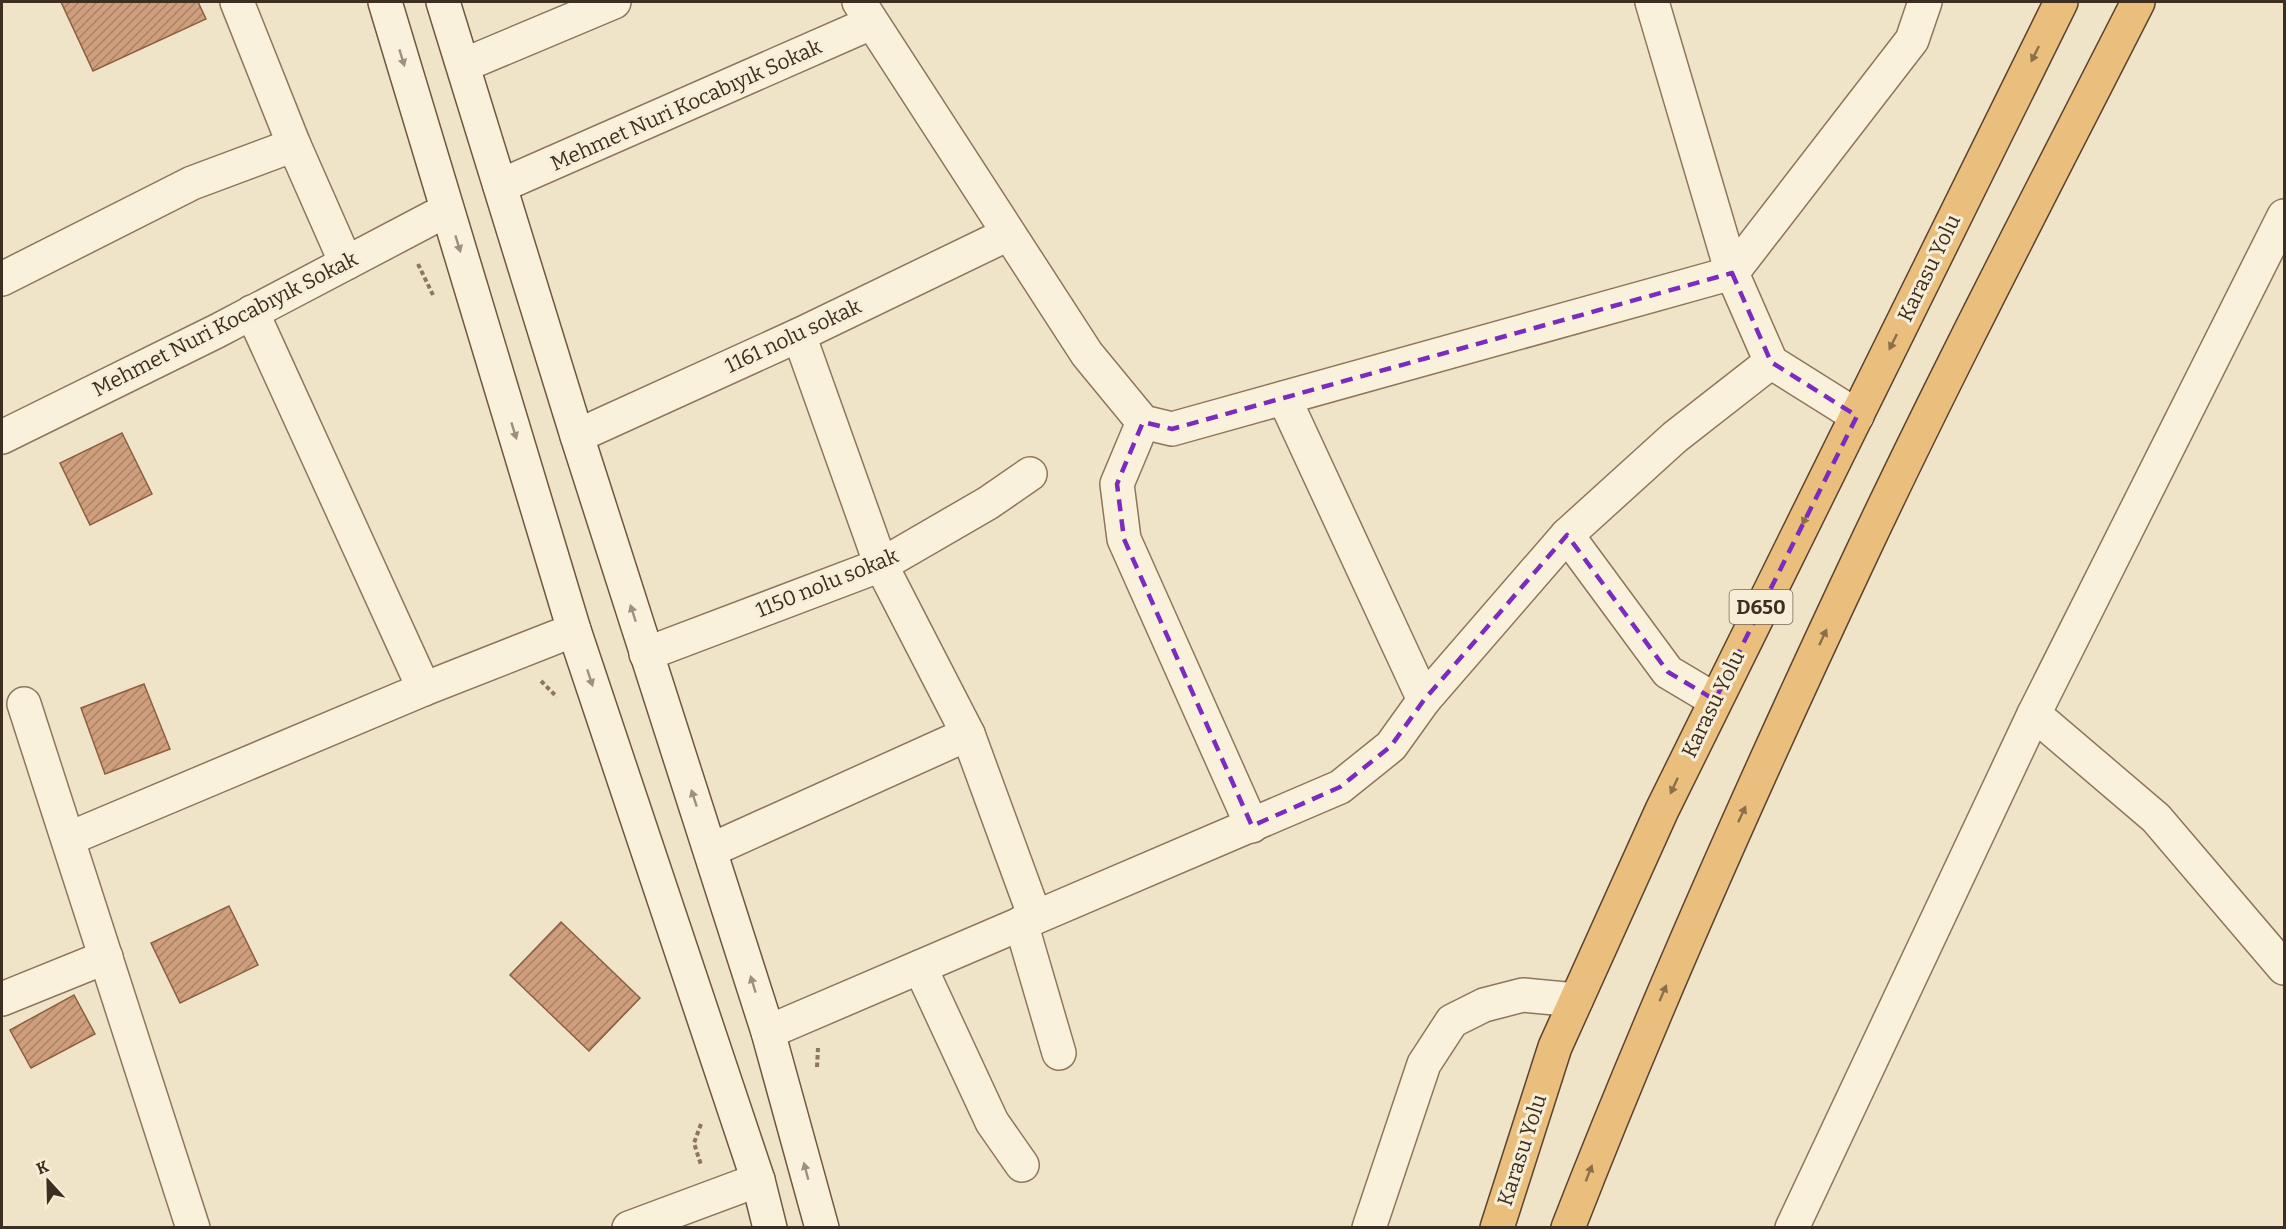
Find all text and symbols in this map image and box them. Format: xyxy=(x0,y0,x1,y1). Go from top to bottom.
street label: Mehmet Nuri Kocabıyık Sokak xyxy=(547,33,826,177)
one-way arrow xyxy=(2030,45,2040,63)
one-way arrow xyxy=(398,49,407,67)
street label: Karasu Yolu xyxy=(1892,210,1966,326)
one-way arrow xyxy=(454,235,463,253)
street label: Mehmet Nuri Kocabıyık Sokak xyxy=(88,246,362,402)
street label: 1161 nolu sokak xyxy=(721,293,865,379)
one-way arrow xyxy=(1888,333,1897,350)
one-way arrow xyxy=(510,422,519,440)
one-way arrow xyxy=(1801,508,1811,525)
street label: 1150 nolu sokak xyxy=(752,543,902,623)
road number: D650 xyxy=(1730,590,1792,624)
one-way arrow xyxy=(628,604,637,622)
one-way arrow xyxy=(1819,629,1828,646)
street label: Karasu Yolu xyxy=(1676,646,1750,762)
one-way arrow xyxy=(586,669,595,687)
one-way arrow xyxy=(1669,777,1679,795)
one-way arrow xyxy=(688,789,698,807)
one-way arrow xyxy=(1737,806,1746,823)
one-way arrow xyxy=(748,975,757,993)
one-way arrow xyxy=(1659,984,1668,1001)
street label: Karasu Yolu xyxy=(1492,1091,1552,1209)
north arrow xyxy=(18,1151,78,1211)
text: K xyxy=(34,1156,52,1179)
one-way arrow xyxy=(801,1162,811,1180)
one-way arrow xyxy=(1585,1164,1594,1182)

